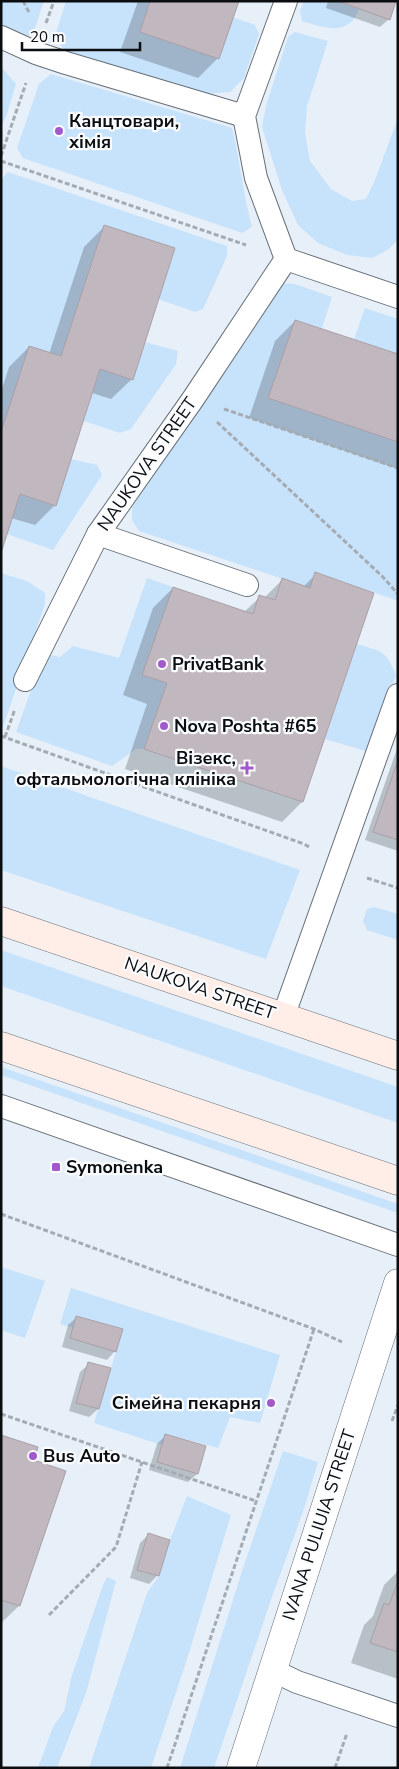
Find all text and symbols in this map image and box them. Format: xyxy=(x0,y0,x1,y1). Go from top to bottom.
scale bar xyxy=(22,20,140,52)
text: 20 m xyxy=(30,27,65,47)
place label: Канцтовари, хімія xyxy=(69,109,179,154)
marker: Канцтовари, хімія xyxy=(53,125,65,137)
street label: NAUKOVA STREET xyxy=(92,392,202,536)
place label: PrivatBank xyxy=(172,652,264,676)
marker: PrivatBank xyxy=(156,658,168,670)
place label: Nova Poshta #65 xyxy=(174,714,317,738)
marker: Nova Poshta #65 xyxy=(158,720,170,732)
place label: Візекс, офтальмологічна клініка xyxy=(16,746,236,791)
marker: Візекс, офтальмологічна клініка xyxy=(240,761,254,775)
street label: NAUKOVA STREET xyxy=(121,951,279,1025)
place label: Symonenka xyxy=(66,1155,163,1179)
marker: Symonenka xyxy=(50,1161,62,1173)
place label: Сімейна пекарня xyxy=(112,1391,261,1415)
marker: Сімейна пекарня xyxy=(265,1397,277,1409)
street label: IVANA PULIUIA STREET xyxy=(277,1426,361,1624)
place label: Bus Auto xyxy=(43,1444,120,1468)
marker: Bus Auto xyxy=(27,1450,39,1462)

